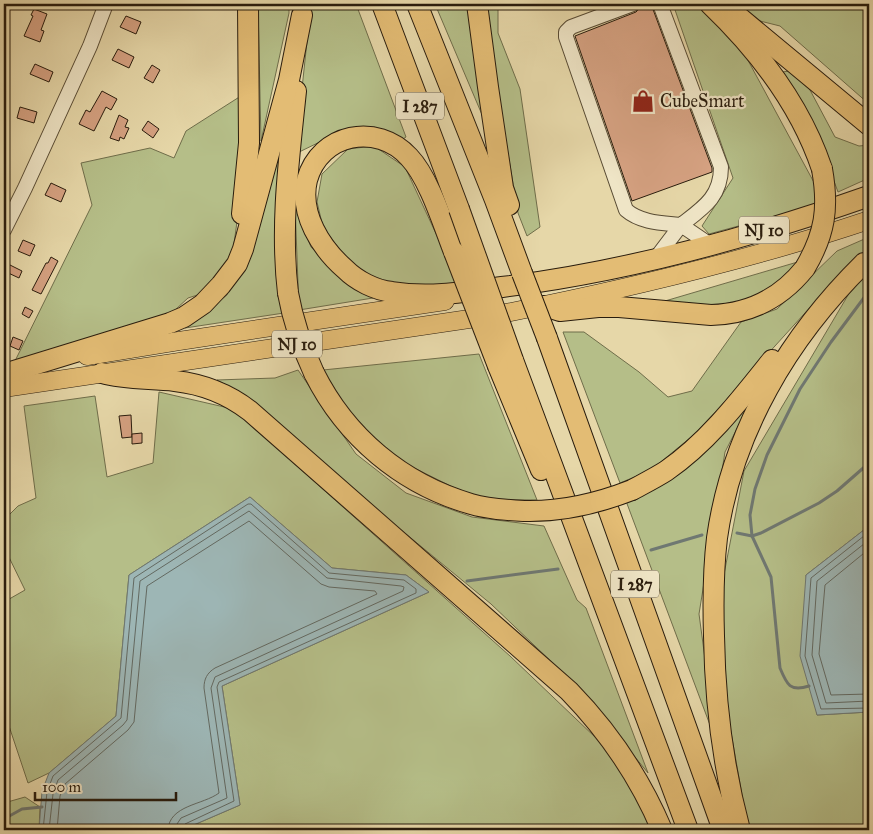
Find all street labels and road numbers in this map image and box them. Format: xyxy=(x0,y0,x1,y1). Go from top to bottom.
road number: I 287 xyxy=(396,92,444,120)
road number: NJ 10 xyxy=(739,216,789,244)
road number: NJ 10 xyxy=(272,330,322,358)
road number: I 287 xyxy=(611,570,659,598)

